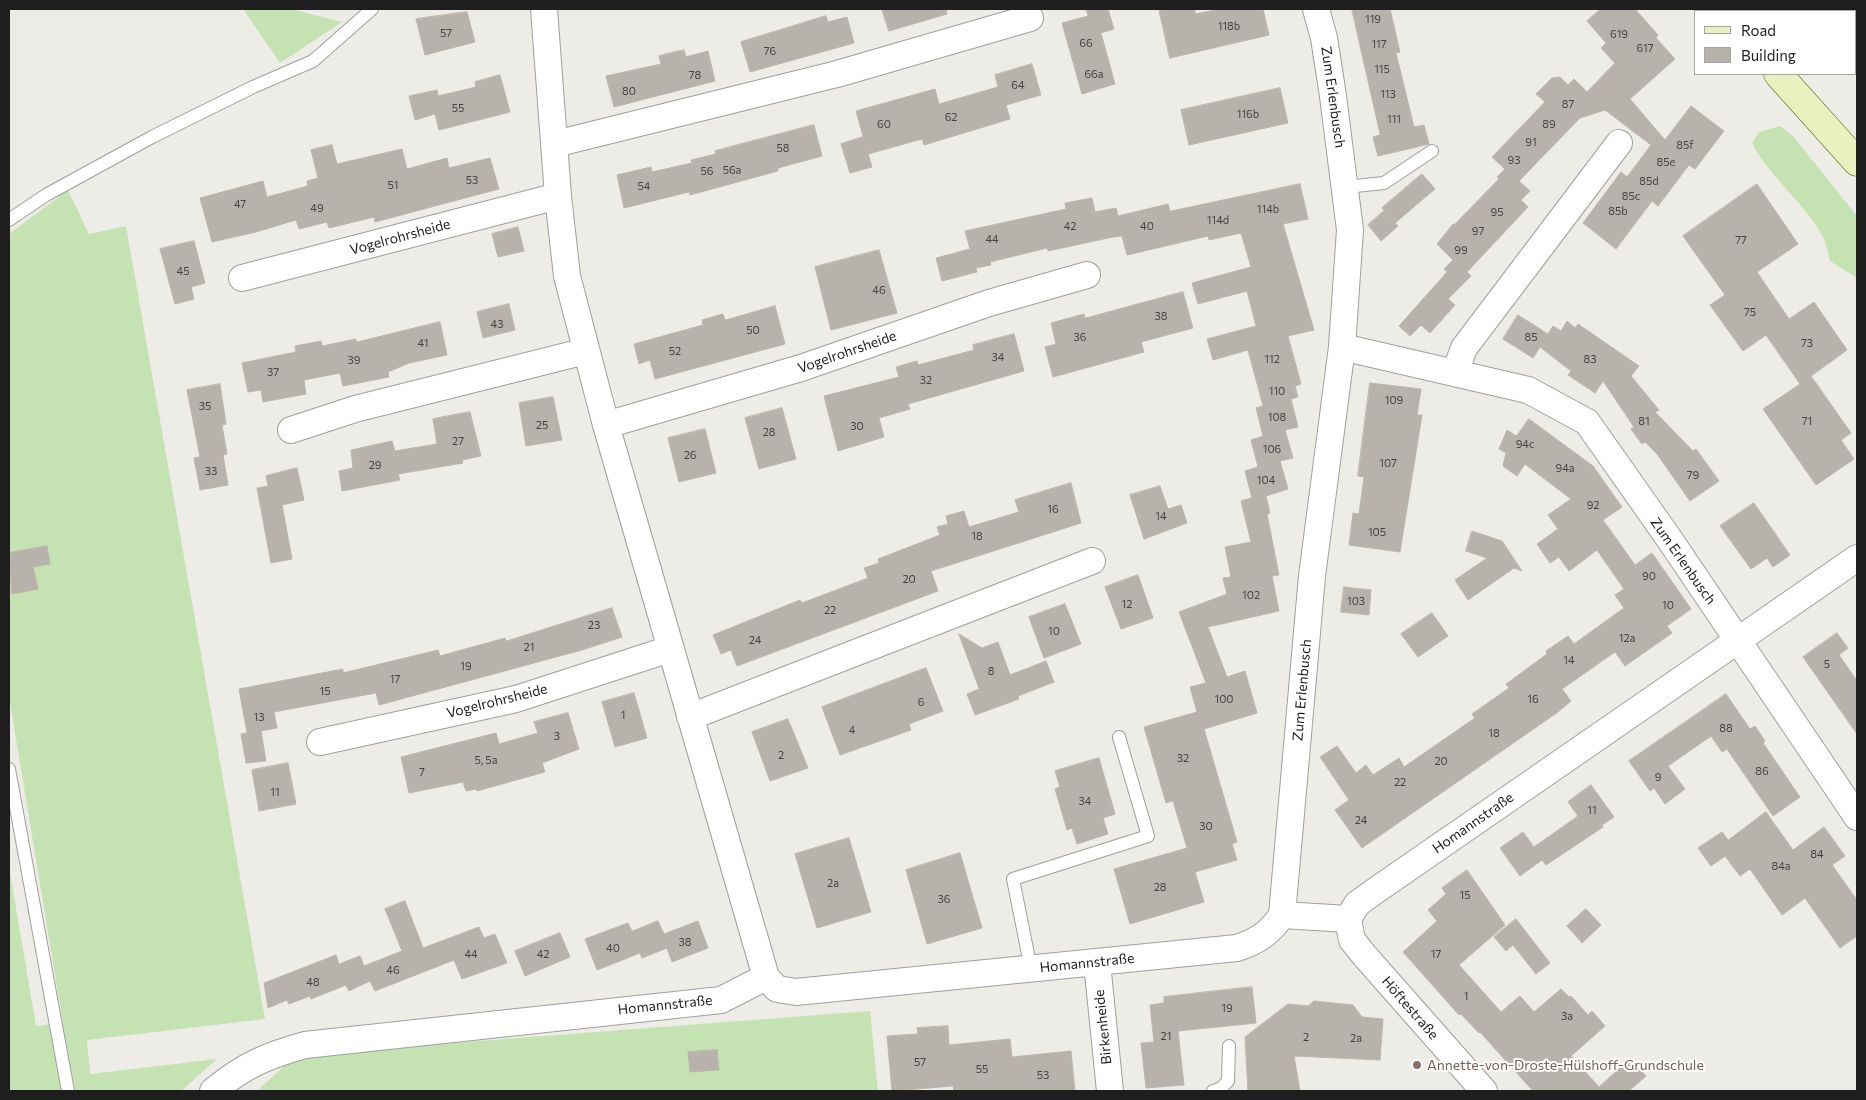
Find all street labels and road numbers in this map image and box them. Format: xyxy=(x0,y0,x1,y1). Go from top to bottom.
street label: Zum Erlenbusch xyxy=(1318,45,1348,149)
street label: Vogelrohrsheide xyxy=(348,216,452,258)
street label: Vogelrohrsheide xyxy=(795,327,899,377)
street label: Zum Erlenbusch xyxy=(1647,514,1719,608)
street label: Zum Erlenbusch xyxy=(1289,638,1315,742)
street label: Vogelrohrsheide xyxy=(445,680,549,722)
street label: Homannstraße xyxy=(1429,789,1517,857)
street label: Homannstraße xyxy=(1039,950,1135,976)
street label: Höftestraße xyxy=(1378,973,1442,1043)
street label: Birkenheide xyxy=(1091,989,1115,1065)
street label: Homannstraße xyxy=(617,992,713,1018)

